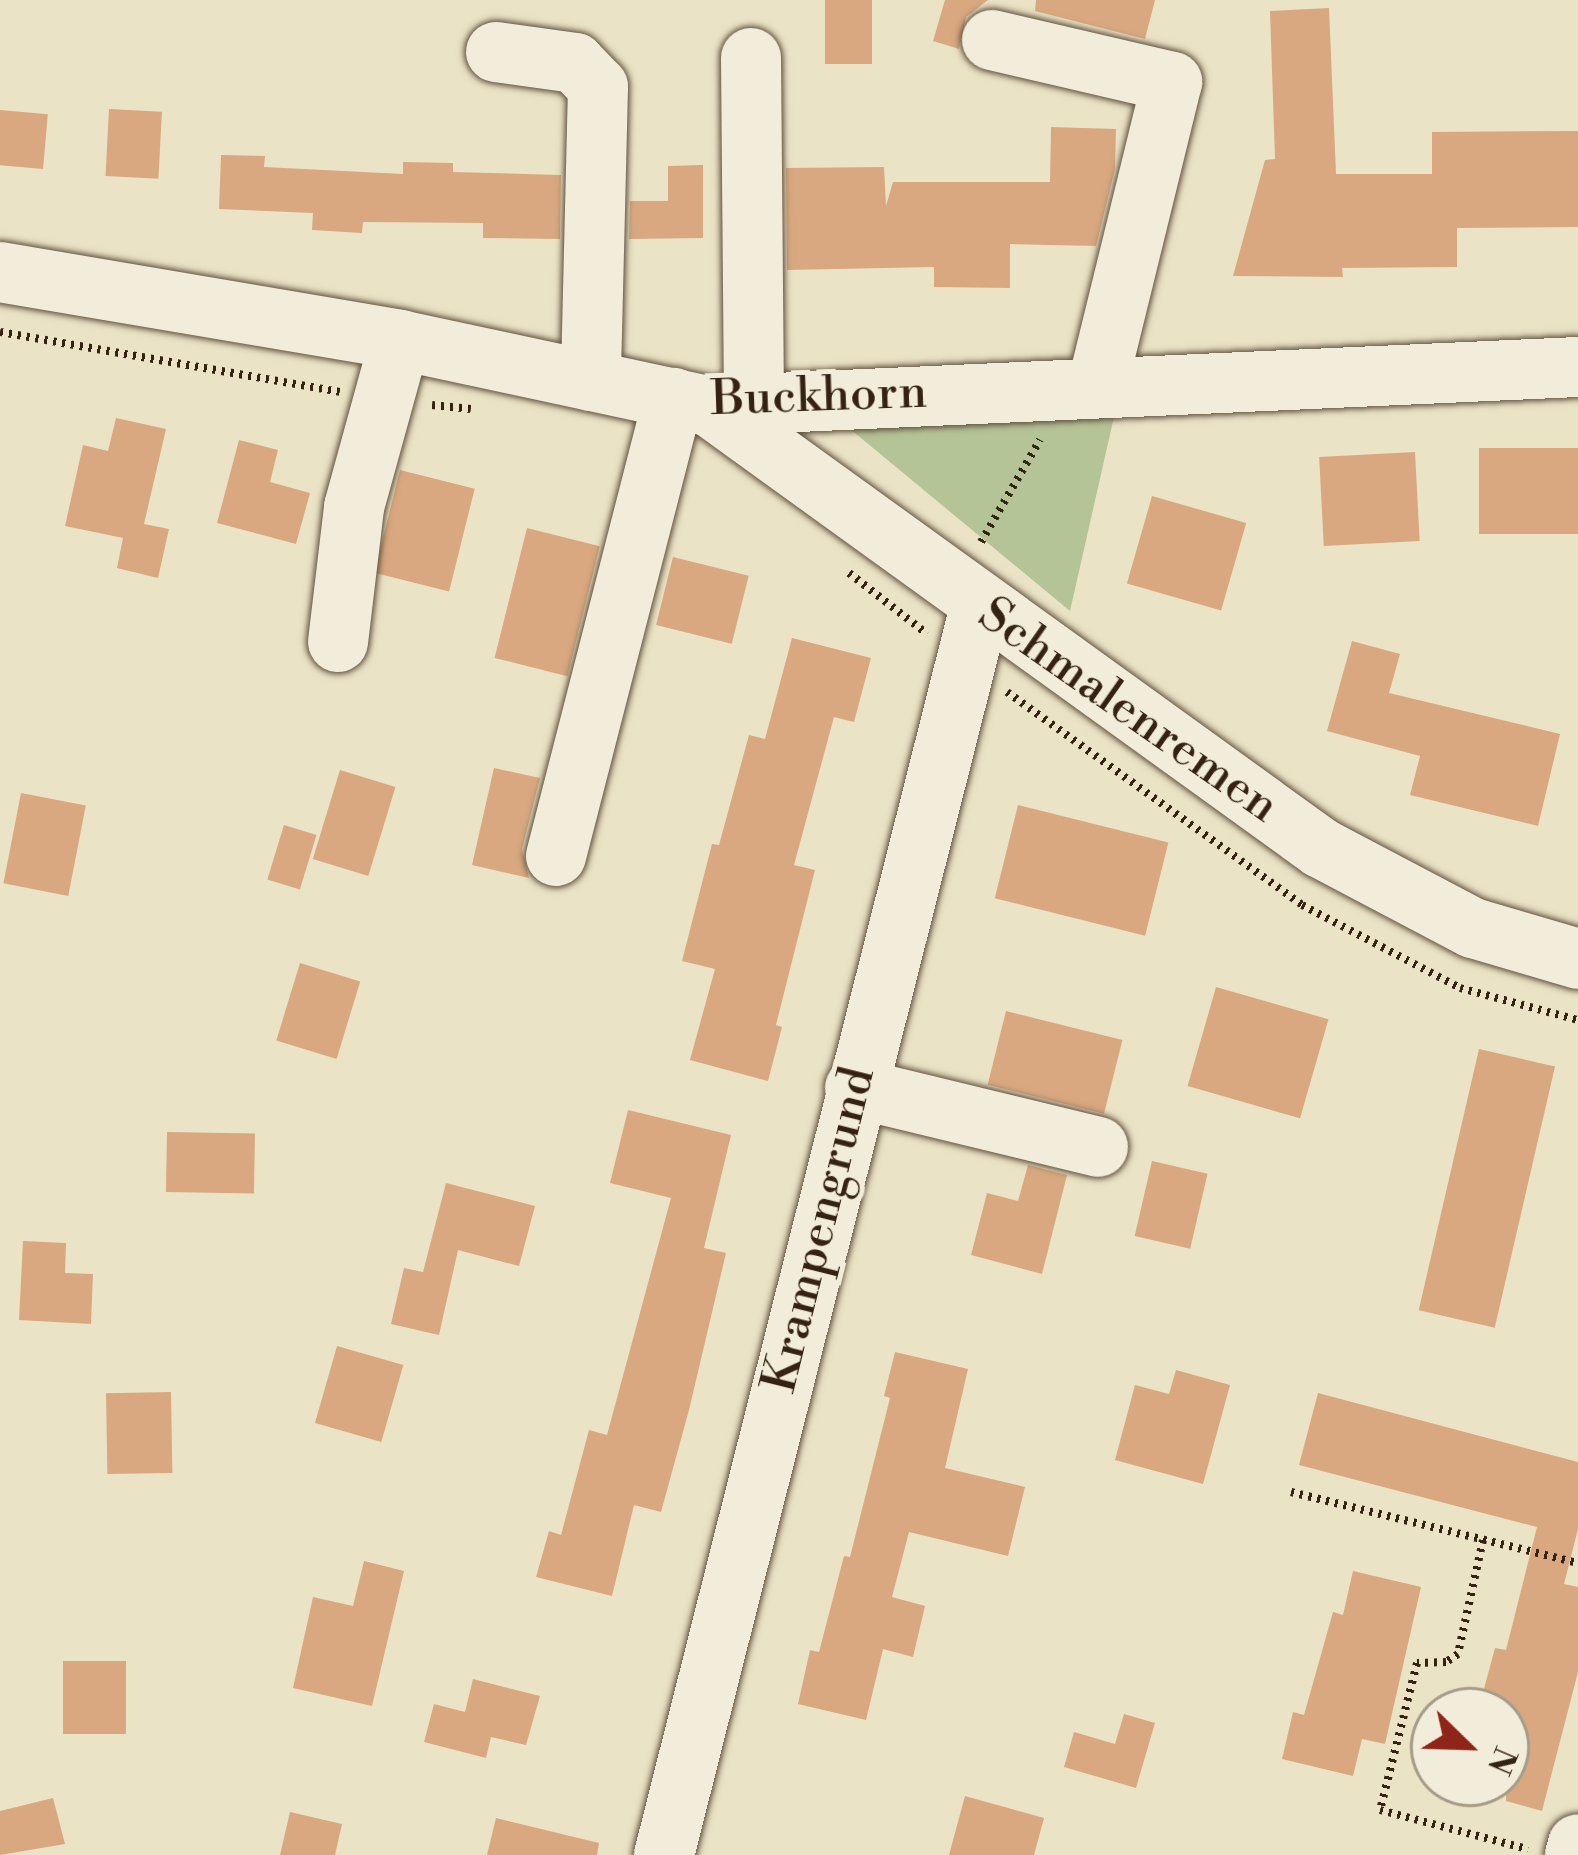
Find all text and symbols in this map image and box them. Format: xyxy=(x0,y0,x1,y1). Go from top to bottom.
street label: Buckhorn xyxy=(710,364,928,430)
street label: Schmalenremen xyxy=(967,586,1289,836)
street label: Krampengrund xyxy=(752,1061,888,1399)
north arrow xyxy=(1410,1687,1530,1807)
text: N xyxy=(1477,1740,1525,1780)

